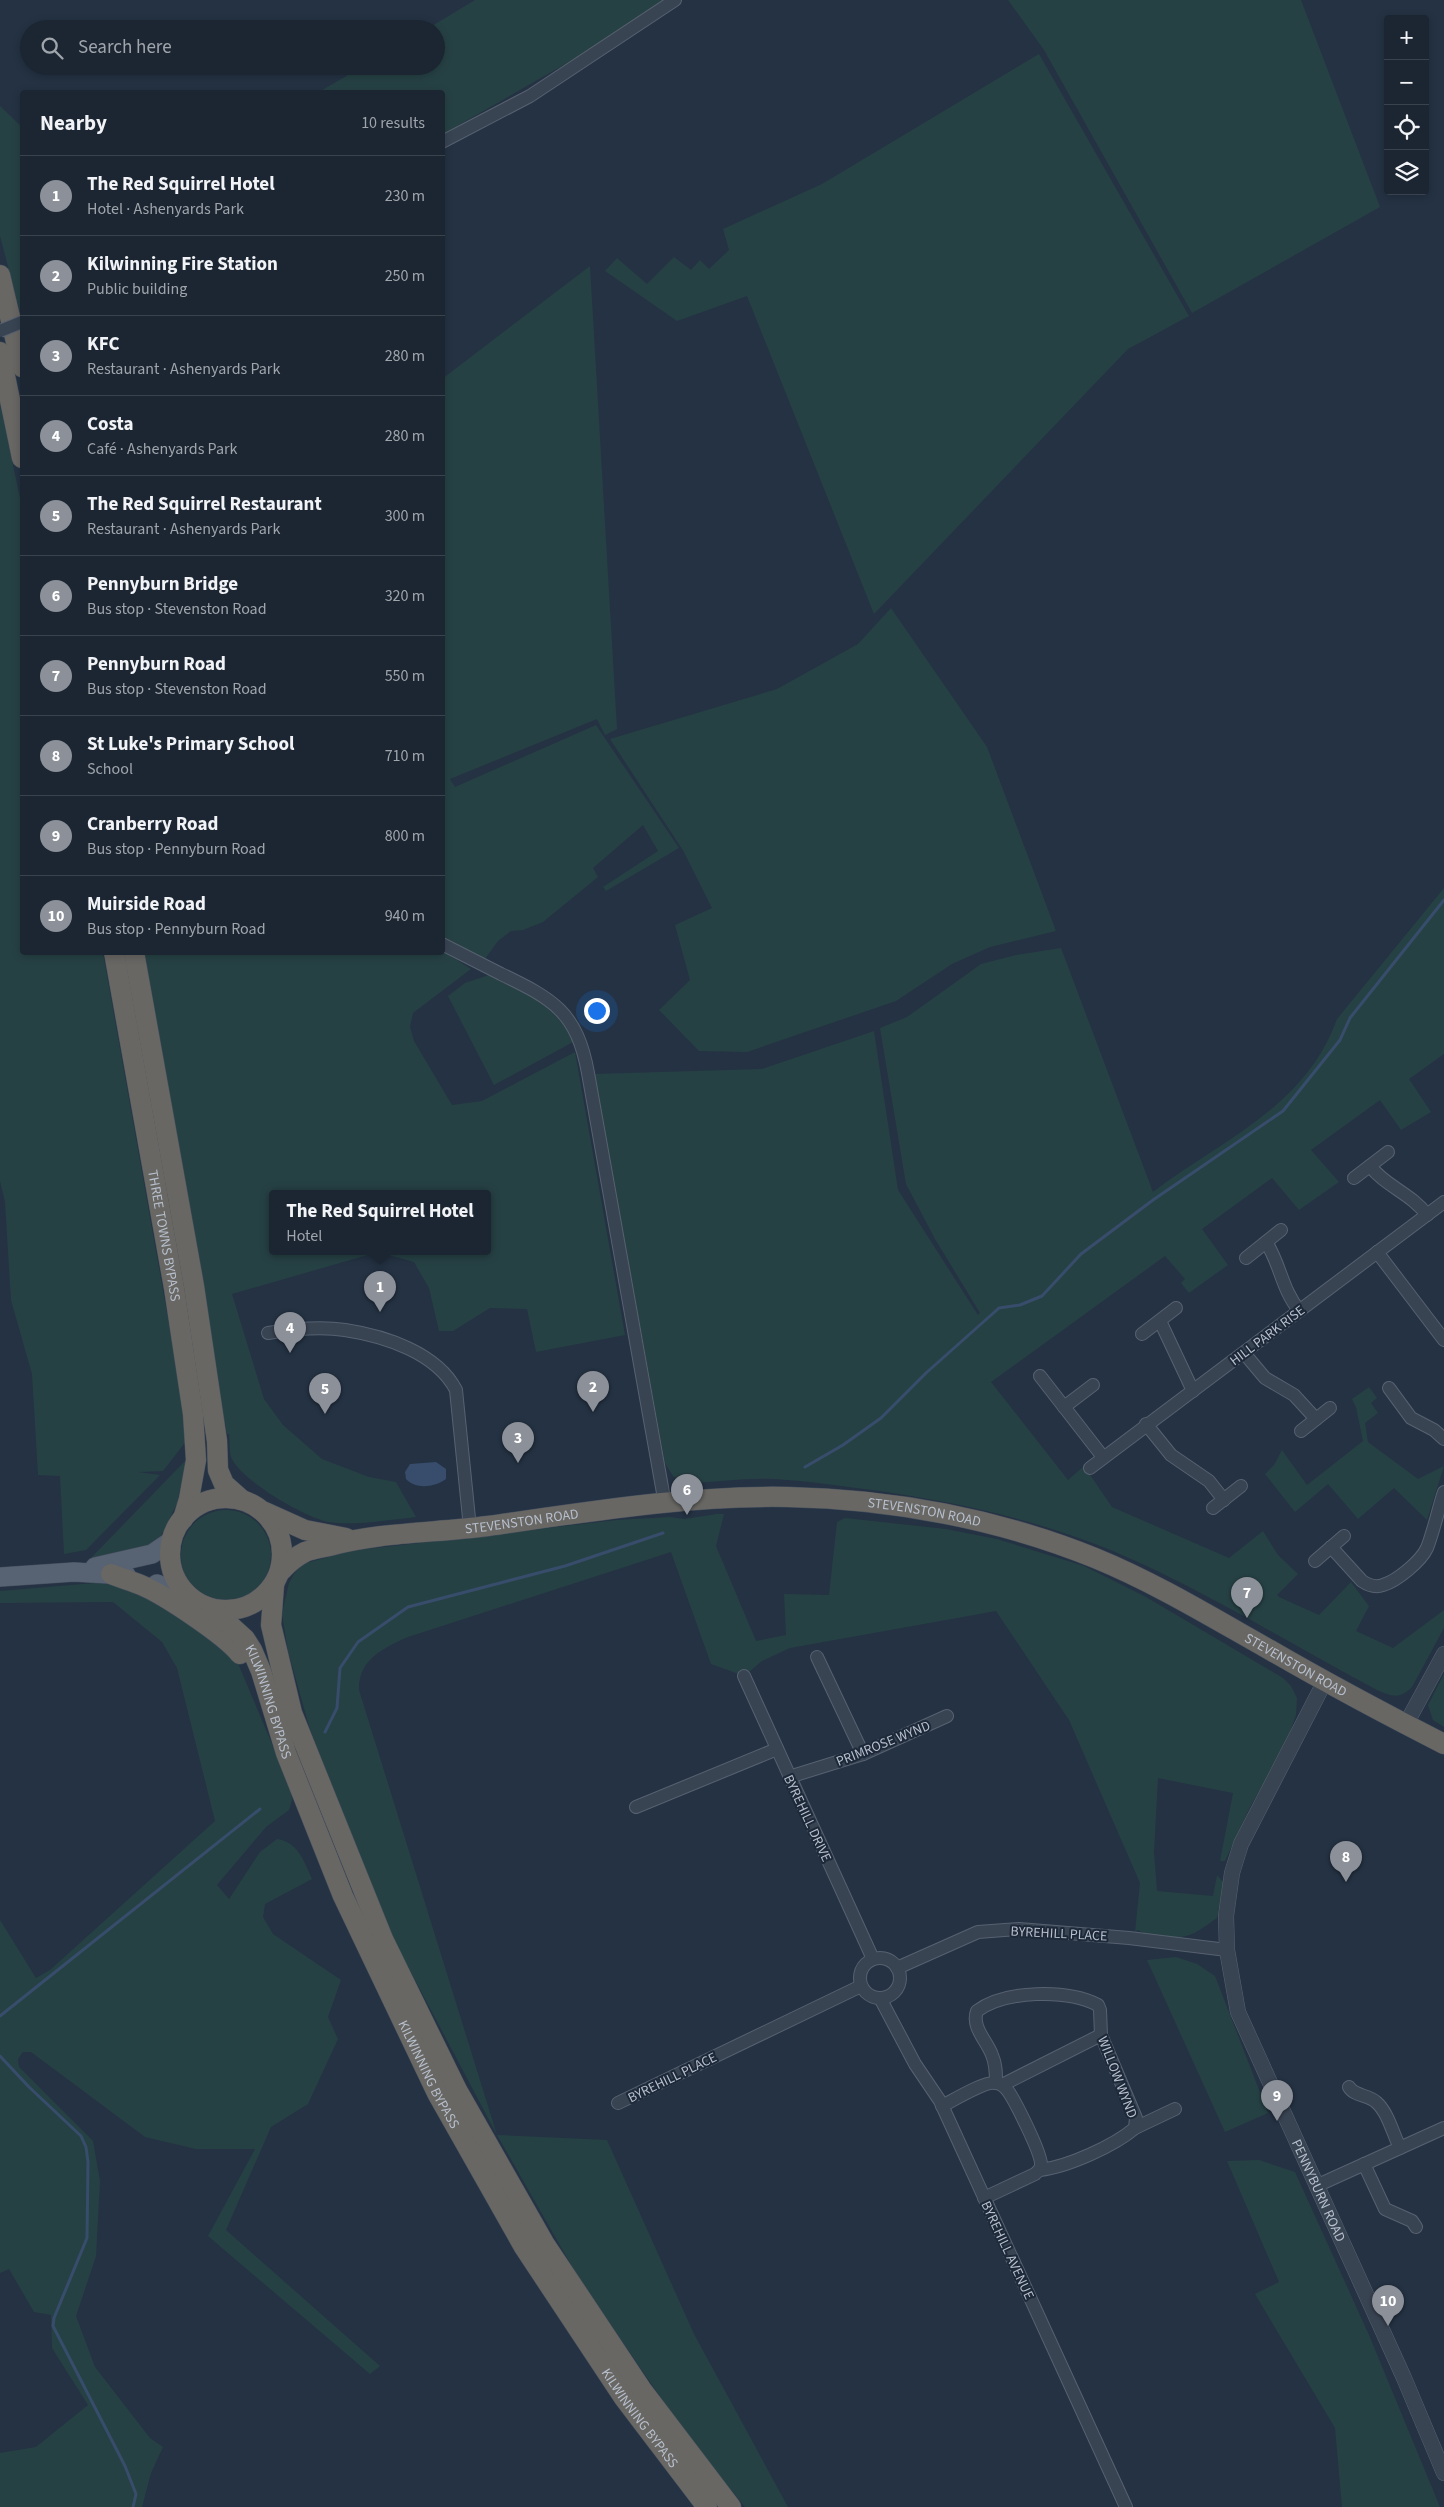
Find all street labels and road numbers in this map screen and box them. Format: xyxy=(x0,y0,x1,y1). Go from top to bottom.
street label: THREE TOWNS BYPASS xyxy=(142,1168,185,1303)
street label: HILL PARK RISE xyxy=(1226,1301,1309,1371)
street label: STEVENSTON ROAD xyxy=(867,1493,983,1532)
street label: STEVENSTON ROAD xyxy=(464,1504,580,1540)
street label: STEVENSTON ROAD xyxy=(1241,1629,1350,1702)
street label: KILWINNING BYPASS xyxy=(240,1641,296,1762)
street label: PRIMROSE WYND xyxy=(833,1716,933,1772)
street label: BYREHILL DRIVE xyxy=(778,1772,836,1865)
street label: BYREHILL PLACE xyxy=(1010,1921,1108,1947)
street label: KILWINNING BYPASS xyxy=(393,2017,464,2133)
street label: WILLOW WYND xyxy=(1092,2033,1142,2121)
street label: BYREHILL PLACE xyxy=(625,2048,720,2108)
street label: PENNYBURN ROAD xyxy=(1286,2136,1350,2245)
street label: BYREHILL AVENUE xyxy=(975,2198,1039,2303)
street label: KILWINNING BYPASS xyxy=(596,2365,683,2472)

